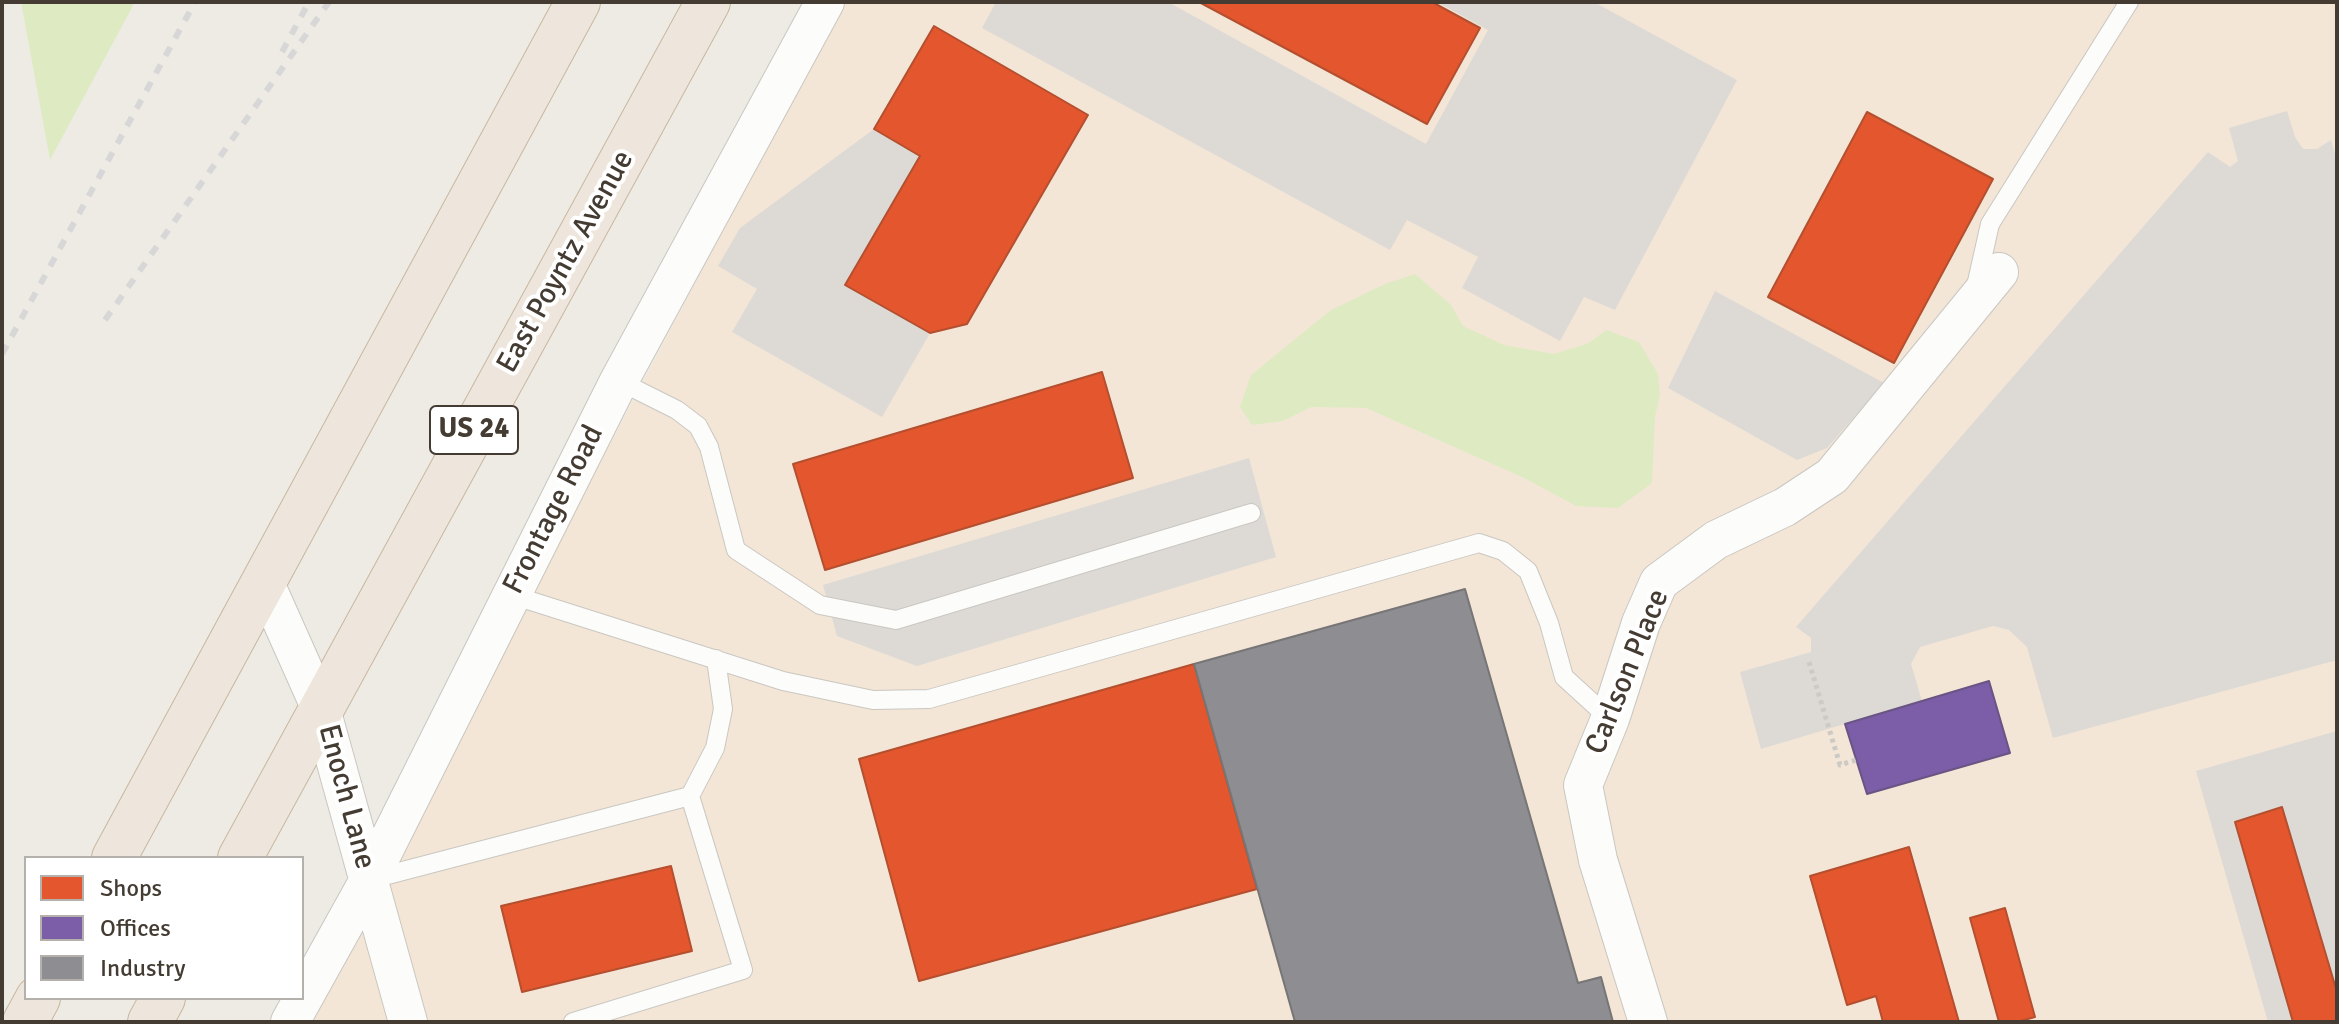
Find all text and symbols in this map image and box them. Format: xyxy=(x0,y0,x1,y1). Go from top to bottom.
street label: East Poyntz Avenue xyxy=(490,145,642,379)
road number: US 24 xyxy=(430,406,518,454)
street label: Frontage Road xyxy=(496,420,612,600)
street label: Carlson Place xyxy=(1579,584,1677,760)
street label: Enoch Lane xyxy=(309,721,383,873)
legend xyxy=(24,856,304,1000)
text: Shops xyxy=(100,873,162,903)
text: Offices xyxy=(100,913,171,943)
text: Industry xyxy=(100,953,186,983)

